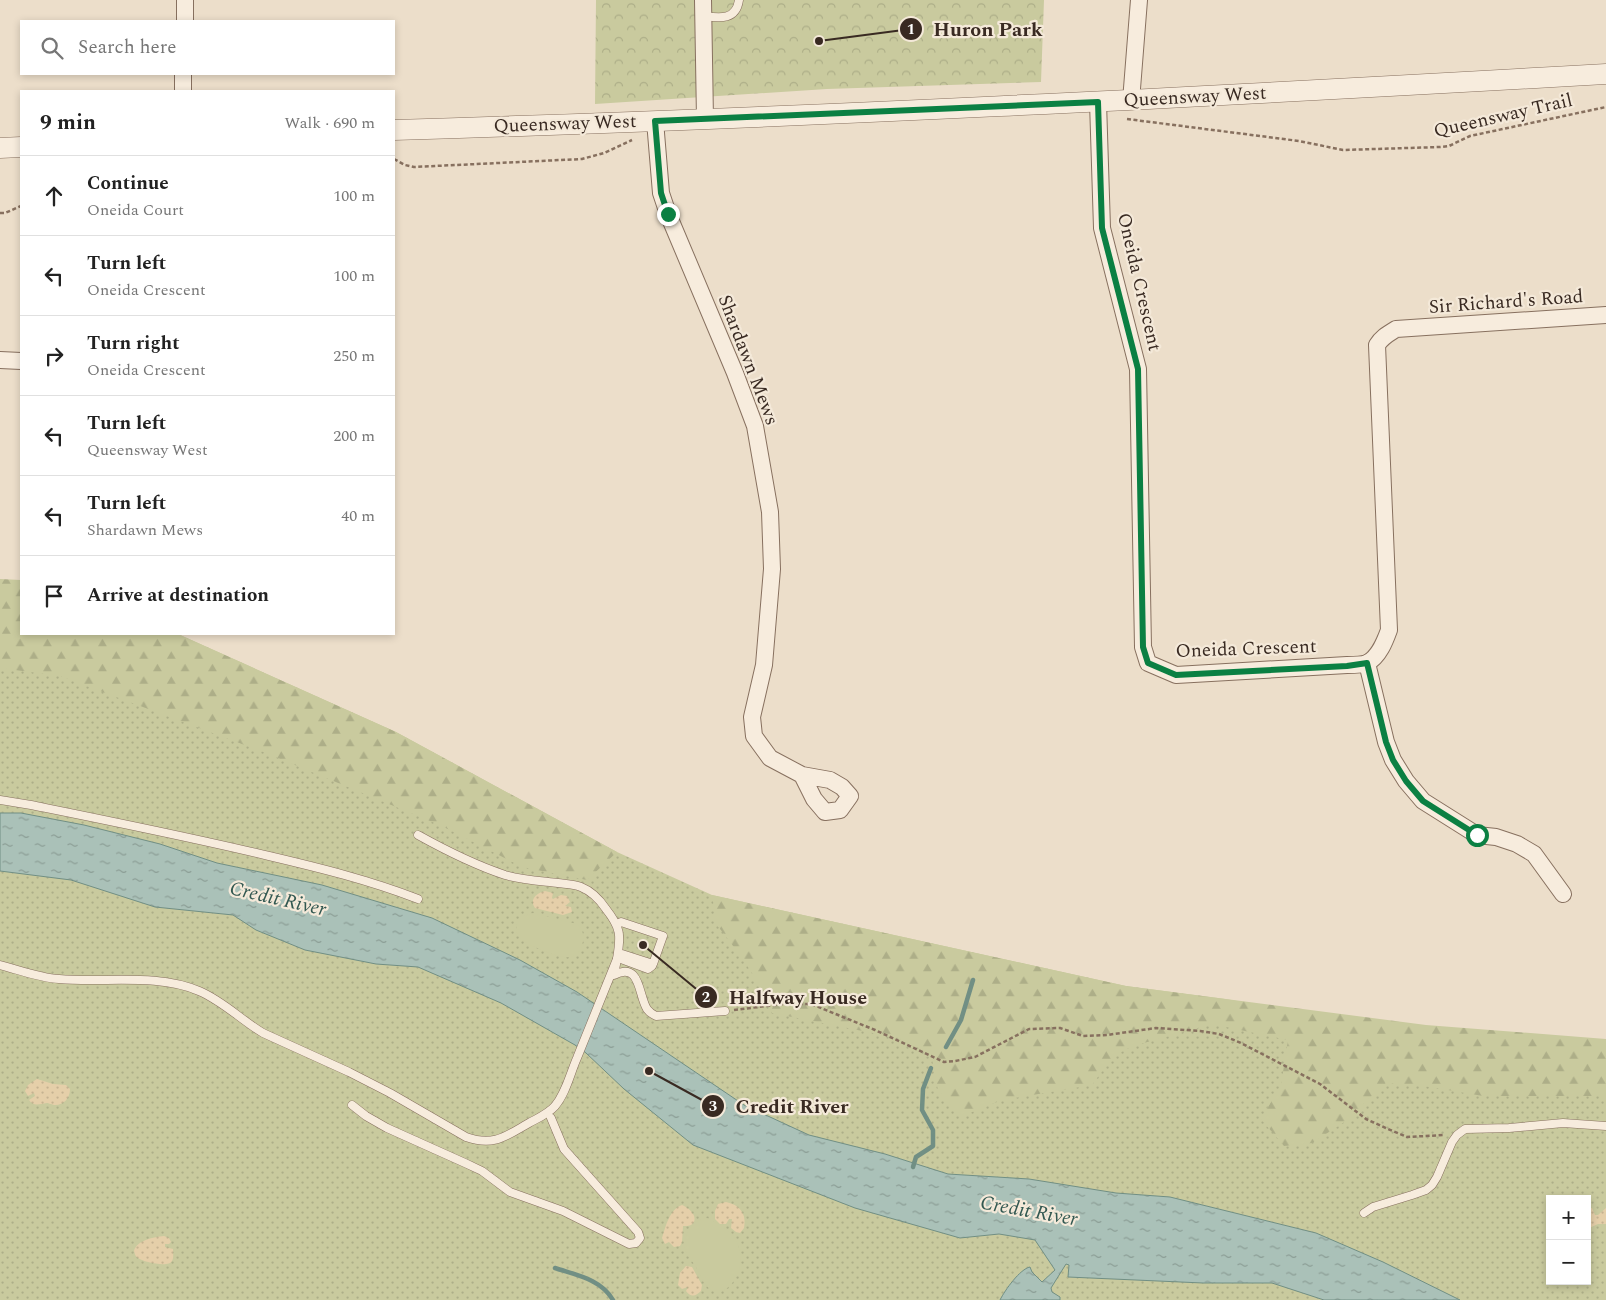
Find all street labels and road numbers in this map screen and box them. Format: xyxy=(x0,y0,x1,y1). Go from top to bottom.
street label: Queensway West xyxy=(1123,79,1268,115)
street label: Queensway Trail xyxy=(1431,86,1575,146)
street label: Queensway West xyxy=(493,107,637,141)
street label: Oneida Crescent xyxy=(1109,210,1169,354)
street label: Sir Richard's Road xyxy=(1428,282,1584,322)
street label: Shardawn Mews xyxy=(710,290,786,430)
street label: Oneida Crescent xyxy=(1175,632,1317,666)

